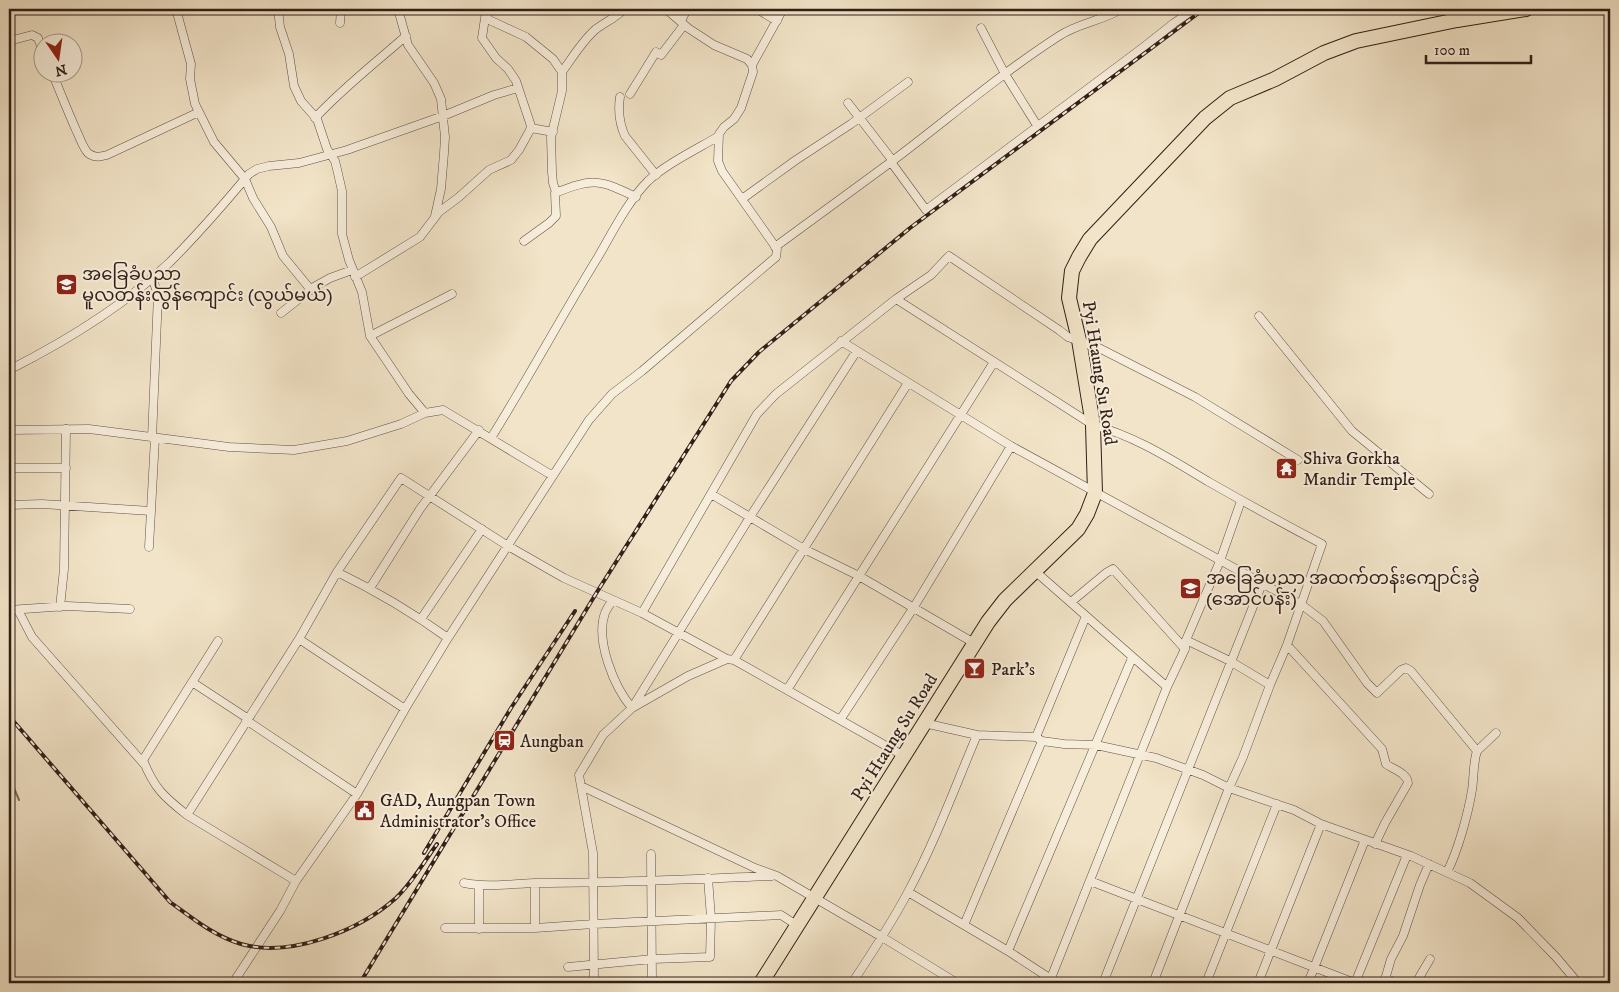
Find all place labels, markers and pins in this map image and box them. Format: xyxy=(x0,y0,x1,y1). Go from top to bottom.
place label: အခြေခံပညာ မူလတန်းလွန်ကျောင်း (လွယ်မယ်) xyxy=(82,262,333,310)
school or university icon: အခြေခံပညာ မူလတန်းလွန်ကျောင်း (လွယ်မယ်) xyxy=(54,272,78,296)
place label: Shiva Gorkha Mandir Temple xyxy=(1303,448,1415,491)
temple icon: Shiva Gorkha Mandir Temple xyxy=(1275,456,1299,480)
place label: အခြေခံပညာ အထက်တန်းကျောင်းခွဲ (အောင်ပန်း) xyxy=(1206,565,1480,614)
school or university icon: အခြေခံပညာ အထက်တန်းကျောင်းခွဲ (အောင်ပန်း) xyxy=(1178,576,1202,600)
bar icon: Park's xyxy=(963,657,987,681)
place label: Park's xyxy=(991,659,1035,681)
station icon: Aungban xyxy=(492,729,516,753)
place label: Aungban xyxy=(520,731,584,753)
place label: GAD, Aungpan Town Administrator's Office xyxy=(380,790,536,833)
public building icon: GAD, Aungpan Town Administrator's Office xyxy=(352,798,376,822)

